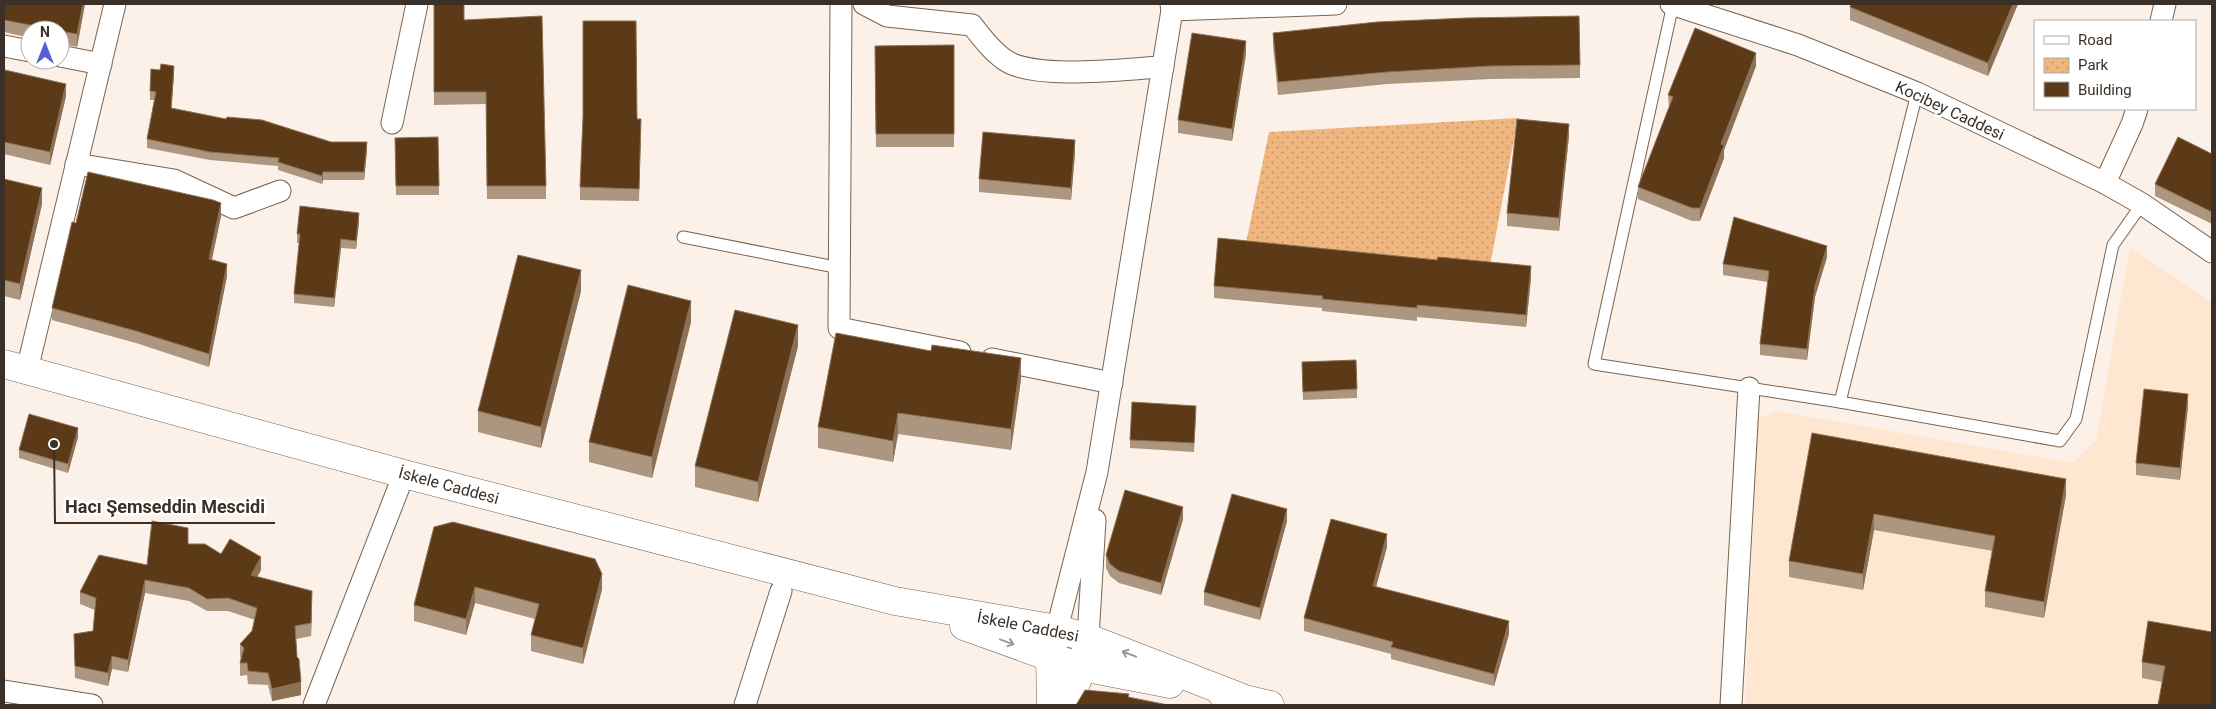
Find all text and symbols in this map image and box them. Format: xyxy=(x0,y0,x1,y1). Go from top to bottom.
north arrow xyxy=(20,20,70,70)
legend xyxy=(2034,20,2196,110)
text: N xyxy=(40,24,50,40)
text: Road xyxy=(2078,31,2112,49)
text: Park xyxy=(2078,56,2109,74)
street label: Kocibey Caddesi xyxy=(1892,77,2007,144)
text: Building xyxy=(2078,81,2132,99)
street label: İskele Caddesi xyxy=(397,463,501,508)
callout: Hacı Şemseddin Mescidi xyxy=(55,490,275,523)
text: Hacı Şemseddin Mescidi xyxy=(65,496,265,517)
street label: İskele Caddesi xyxy=(975,607,1080,646)
one-way arrow xyxy=(999,638,1014,647)
one-way arrow xyxy=(1122,649,1138,658)

